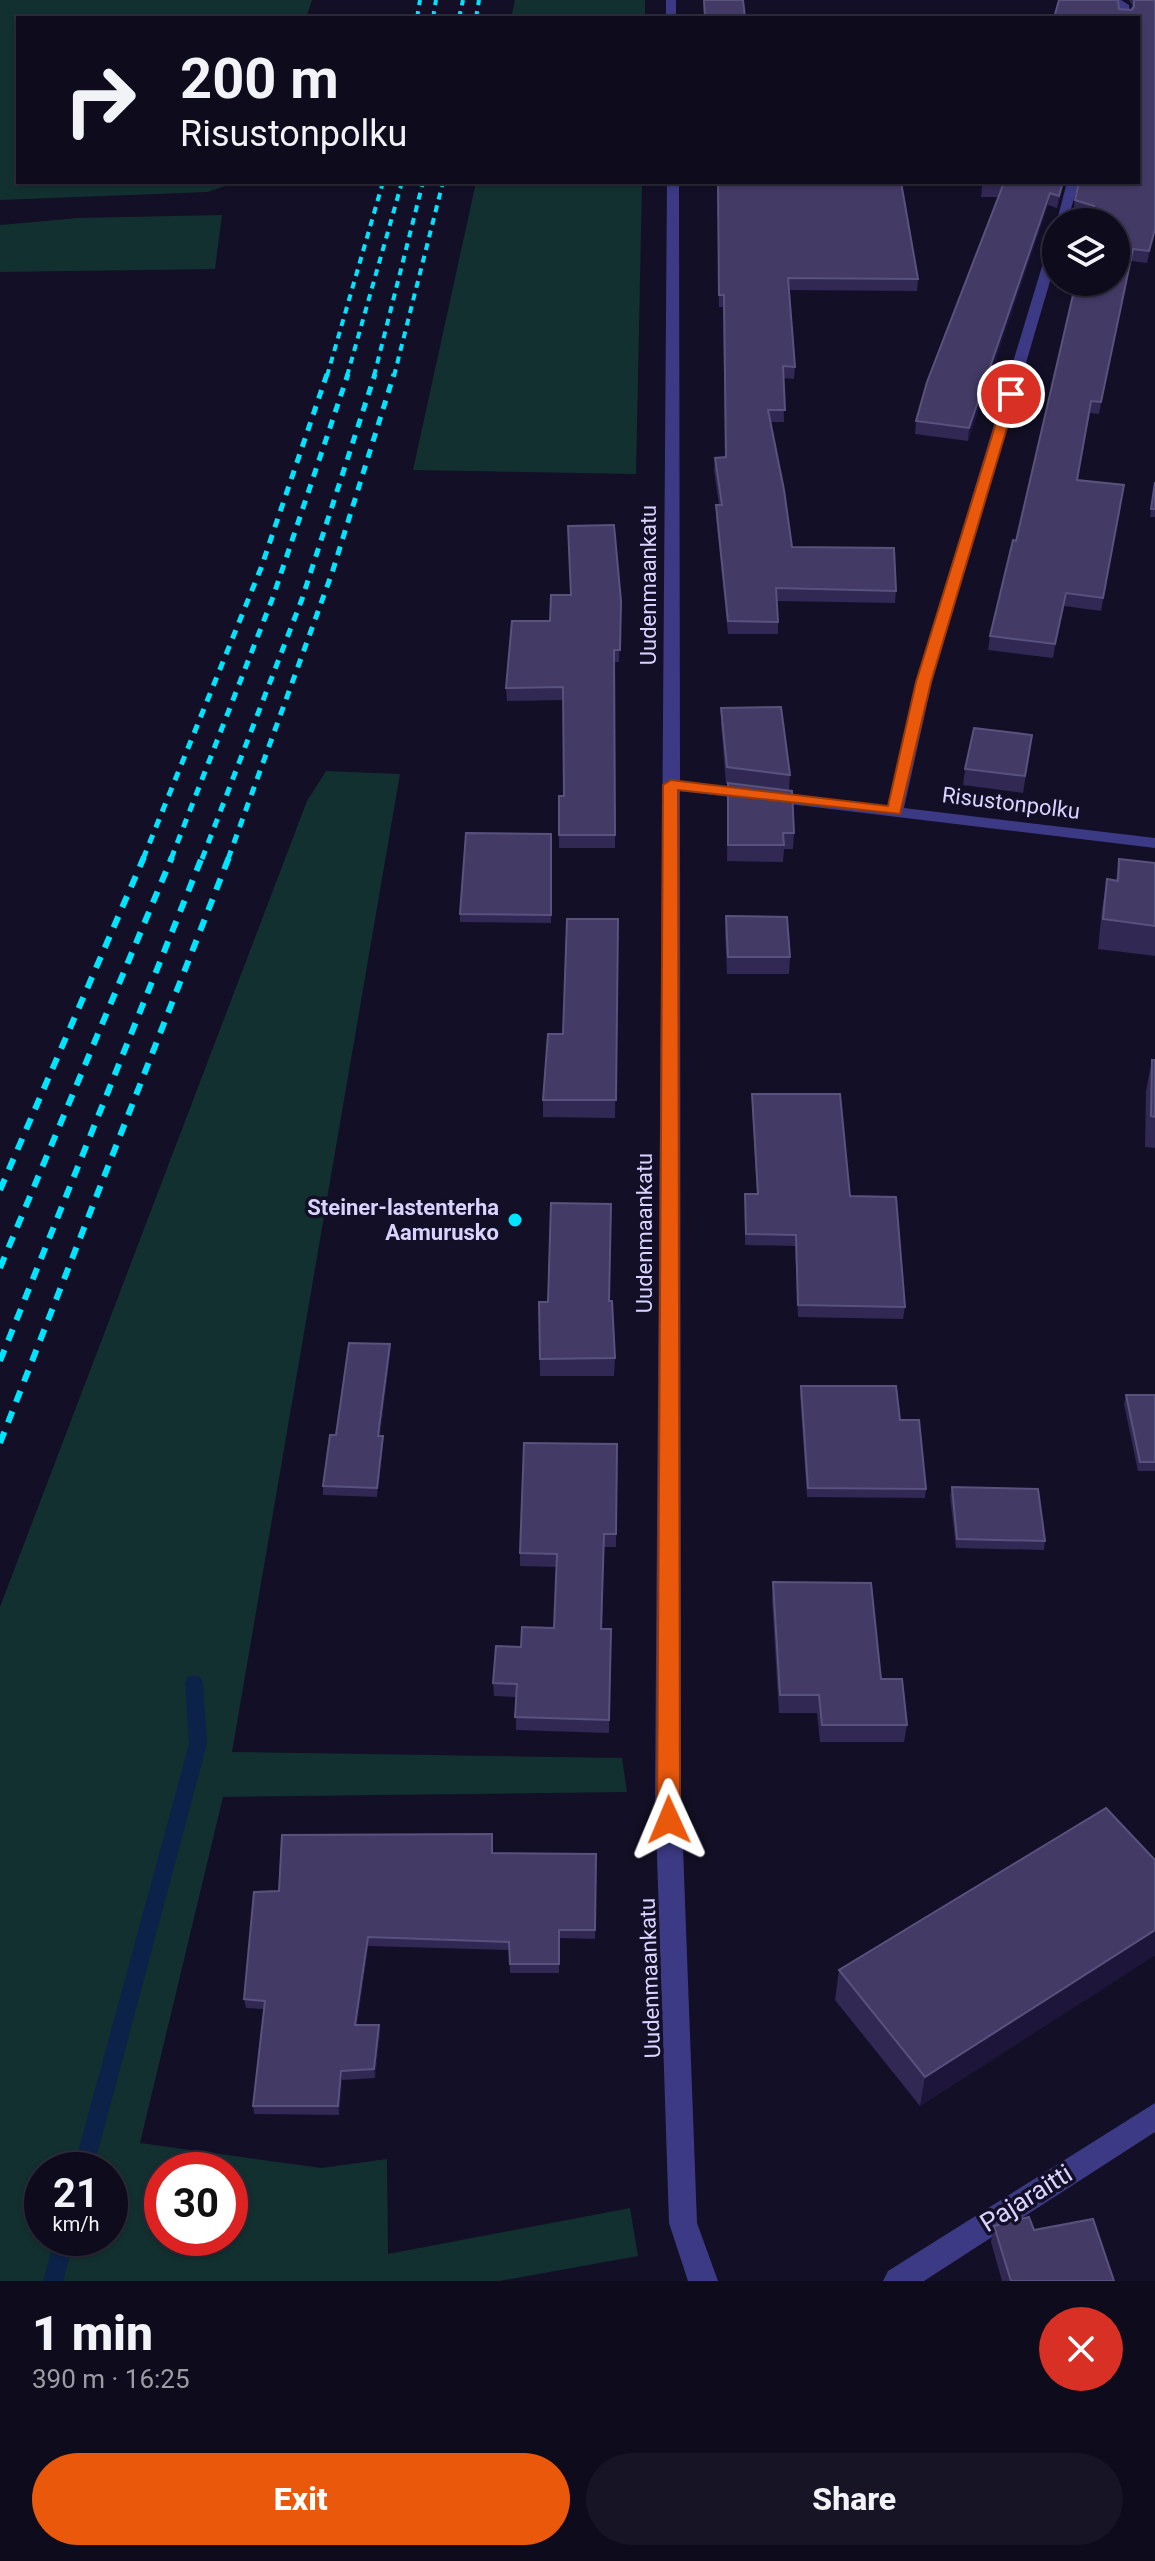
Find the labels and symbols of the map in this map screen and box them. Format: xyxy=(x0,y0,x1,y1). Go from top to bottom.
pin xyxy=(977,360,1045,428)
street label: Uudenmaankatu xyxy=(636,505,661,665)
street label: Risustonpolku xyxy=(941,782,1081,824)
street label: Uudenmaankatu xyxy=(632,1153,657,1313)
place label: Steiner-lastenterha Aamurusko xyxy=(307,1195,499,1245)
marker: Steiner-lastenterha Aamurusko xyxy=(506,1211,524,1229)
position arrow xyxy=(627,1778,711,1862)
street label: Uudenmaankatu xyxy=(635,1897,665,2059)
speed limit sign: 30 xyxy=(144,2152,248,2256)
street label: Pajaraitti xyxy=(974,2158,1078,2238)

